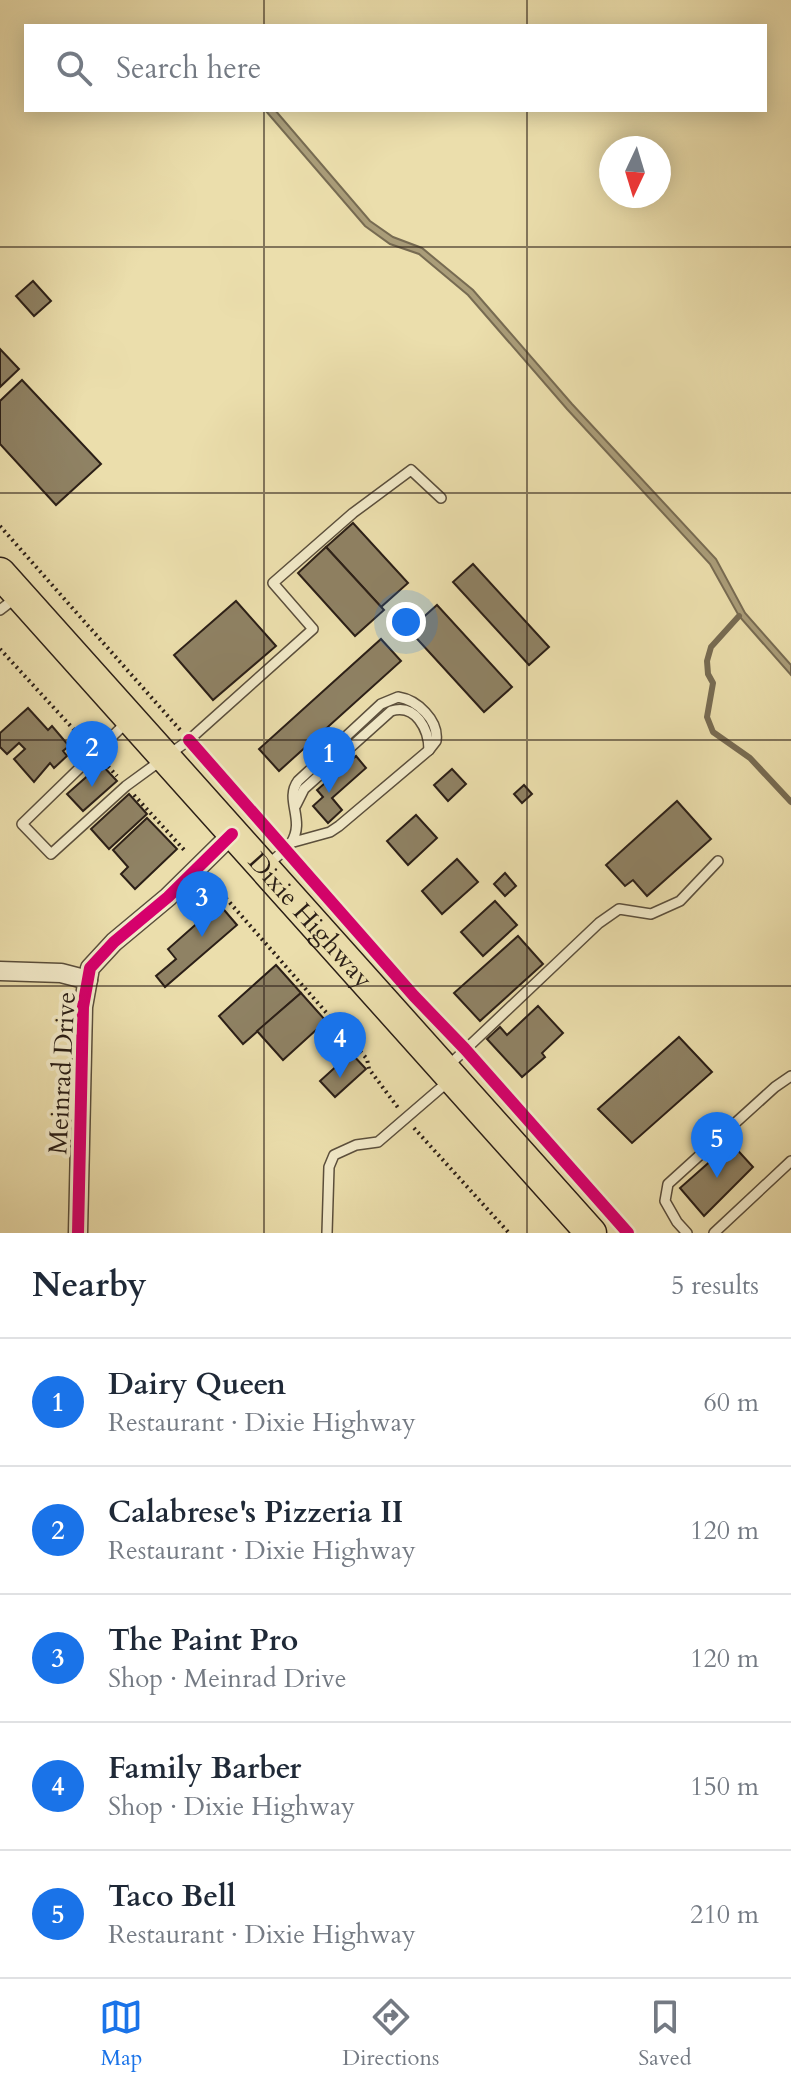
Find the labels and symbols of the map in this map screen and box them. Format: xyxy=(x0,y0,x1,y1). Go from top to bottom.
north arrow xyxy=(599,136,671,208)
your location xyxy=(386,602,426,642)
pin: 2 xyxy=(66,721,118,787)
pin: 1 xyxy=(303,727,355,793)
street label: Dixie Highway xyxy=(241,845,381,996)
pin: 3 xyxy=(176,871,228,937)
street label: Meinrad Drive xyxy=(40,991,84,1155)
pin: 4 xyxy=(314,1012,366,1078)
pin: 5 xyxy=(691,1112,743,1178)

